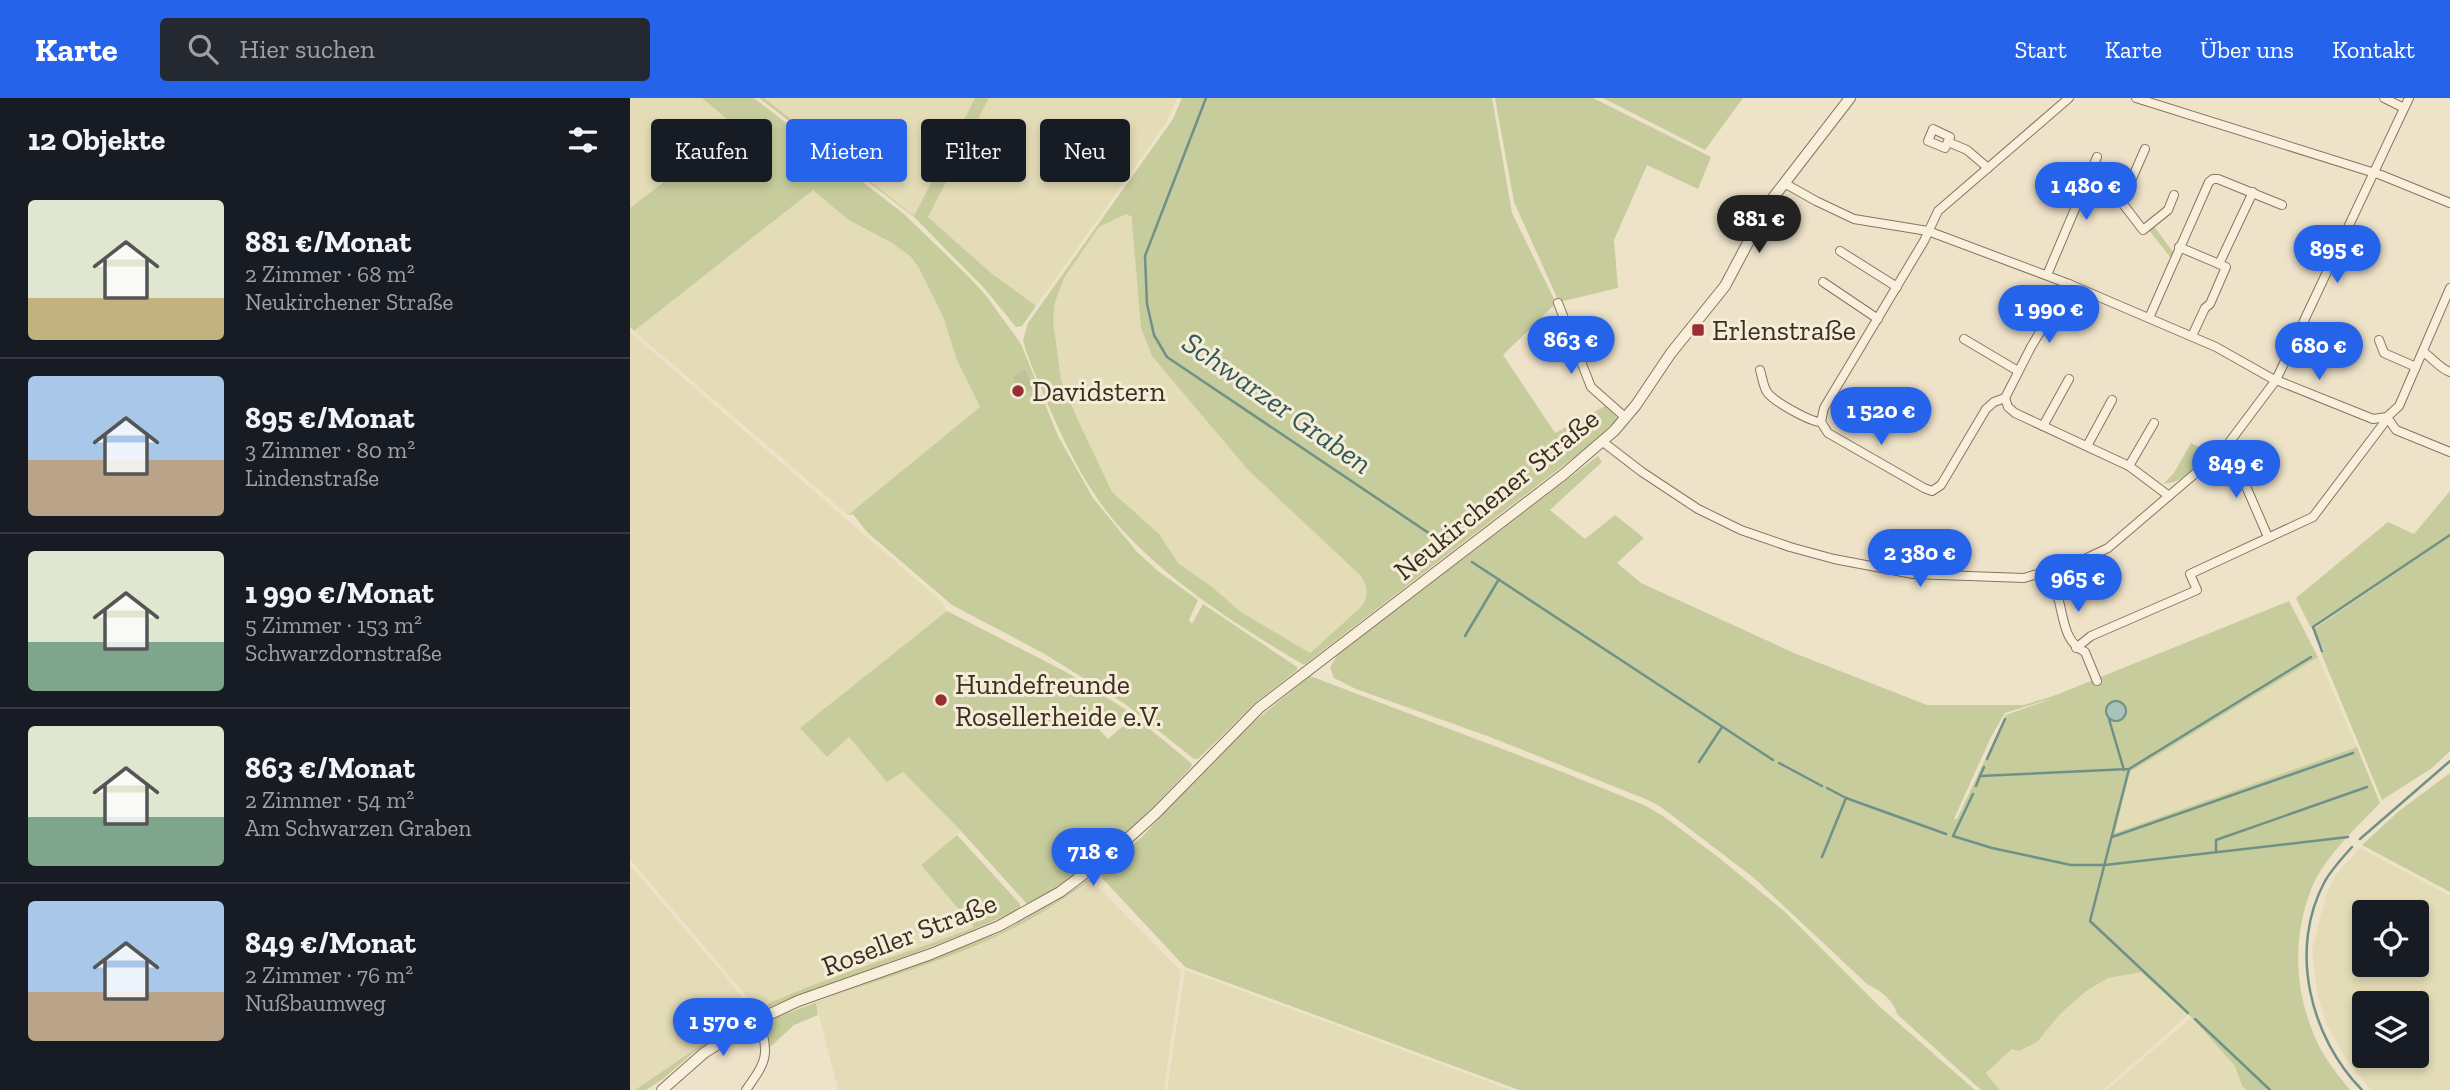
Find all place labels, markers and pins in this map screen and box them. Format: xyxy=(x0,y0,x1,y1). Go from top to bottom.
pin: 1 480 € xyxy=(2021,162,2151,222)
pin: 881 € xyxy=(1710,195,1808,255)
pin: 895 € xyxy=(2288,226,2386,285)
pin: 1 990 € xyxy=(1984,286,2114,345)
place label: Erlenstraße xyxy=(1712,314,1856,347)
pin: 863 € xyxy=(1522,316,1620,376)
marker: Erlenstraße xyxy=(1690,322,1706,338)
pin: 680 € xyxy=(2270,322,2368,382)
place label: Davidstern xyxy=(1032,375,1166,408)
marker: Davidstern xyxy=(1010,383,1026,399)
pin: 1 520 € xyxy=(1816,388,1946,447)
pin: 849 € xyxy=(2187,440,2285,500)
pin: 2 380 € xyxy=(1855,530,1985,589)
pin: 965 € xyxy=(2029,554,2127,614)
place label: Hundefreunde Rosellerheide e.V. xyxy=(955,668,1162,733)
marker: Hundefreunde Rosellerheide e.V. xyxy=(933,692,949,708)
pin: 718 € xyxy=(1044,828,1142,888)
pin: 1 570 € xyxy=(658,998,788,1058)

